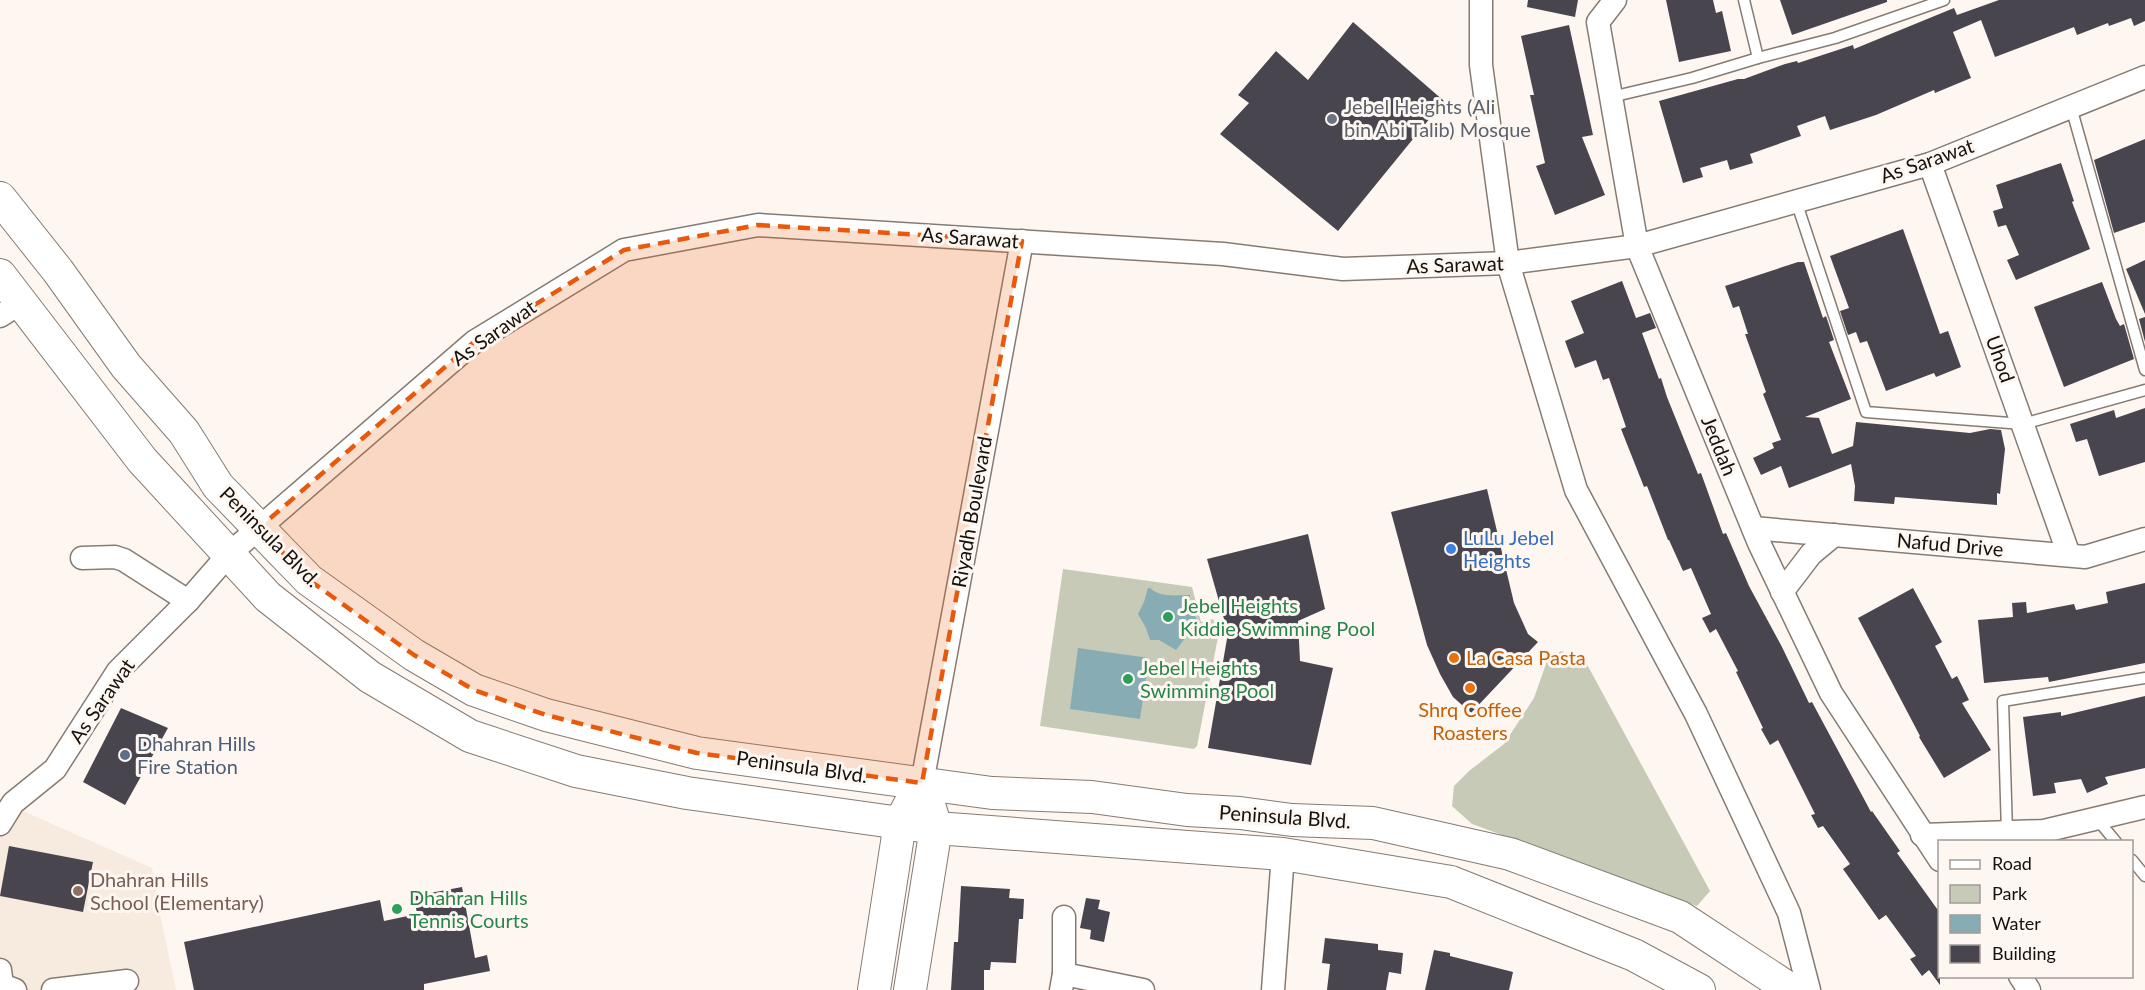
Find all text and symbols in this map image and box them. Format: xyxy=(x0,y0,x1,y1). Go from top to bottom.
place label: Jebel Heights (Ali bin Abi Talib) Mosque xyxy=(1344,94,1531,141)
marker: Jebel Heights (Ali bin Abi Talib) Mosque xyxy=(1325,112,1339,126)
street label: As Sarawat xyxy=(1877,133,1977,187)
street label: As Sarawat xyxy=(921,222,1020,252)
street label: As Sarawat xyxy=(1406,250,1504,278)
street label: As Sarawat xyxy=(447,294,540,370)
street label: Uhod xyxy=(1981,332,2020,385)
street label: Jeddah xyxy=(1697,412,1743,479)
street label: Riyadh Boulevard xyxy=(946,434,996,589)
street label: Peninsula Blvd. xyxy=(215,481,326,592)
place label: LuLu Jebel Heights xyxy=(1463,525,1554,572)
street label: Nafud Drive xyxy=(1896,527,2004,561)
marker: LuLu Jebel Heights xyxy=(1444,542,1458,556)
place label: Jebel Heights Kiddie Swimming Pool xyxy=(1180,593,1375,640)
marker: Jebel Heights Kiddie Swimming Pool xyxy=(1161,610,1175,624)
place label: La Casa Pasta xyxy=(1466,645,1586,669)
marker: La Casa Pasta xyxy=(1447,651,1461,665)
street label: As Sarawat xyxy=(63,654,139,747)
place label: Jebel Heights Swimming Pool xyxy=(1140,655,1274,702)
marker: Jebel Heights Swimming Pool xyxy=(1121,672,1135,686)
marker: Shrq Coffee Roasters xyxy=(1463,681,1477,695)
place label: Shrq Coffee Roasters xyxy=(1418,697,1522,744)
place label: Dhahran Hills Fire Station xyxy=(137,731,256,778)
street label: Peninsula Blvd. xyxy=(735,745,869,787)
marker: Dhahran Hills Fire Station xyxy=(118,748,132,762)
street label: Peninsula Blvd. xyxy=(1218,799,1352,833)
legend xyxy=(1938,840,2133,978)
text: Road xyxy=(1992,852,2032,874)
place label: Dhahran Hills School (Elementary) xyxy=(90,867,264,914)
text: Park xyxy=(1992,882,2028,904)
marker: Dhahran Hills School (Elementary) xyxy=(71,884,85,898)
place label: Dhahran Hills Tennis Courts xyxy=(409,885,529,932)
marker: Dhahran Hills Tennis Courts xyxy=(390,902,404,916)
text: Water xyxy=(1992,912,2041,934)
text: Building xyxy=(1992,942,2056,964)

